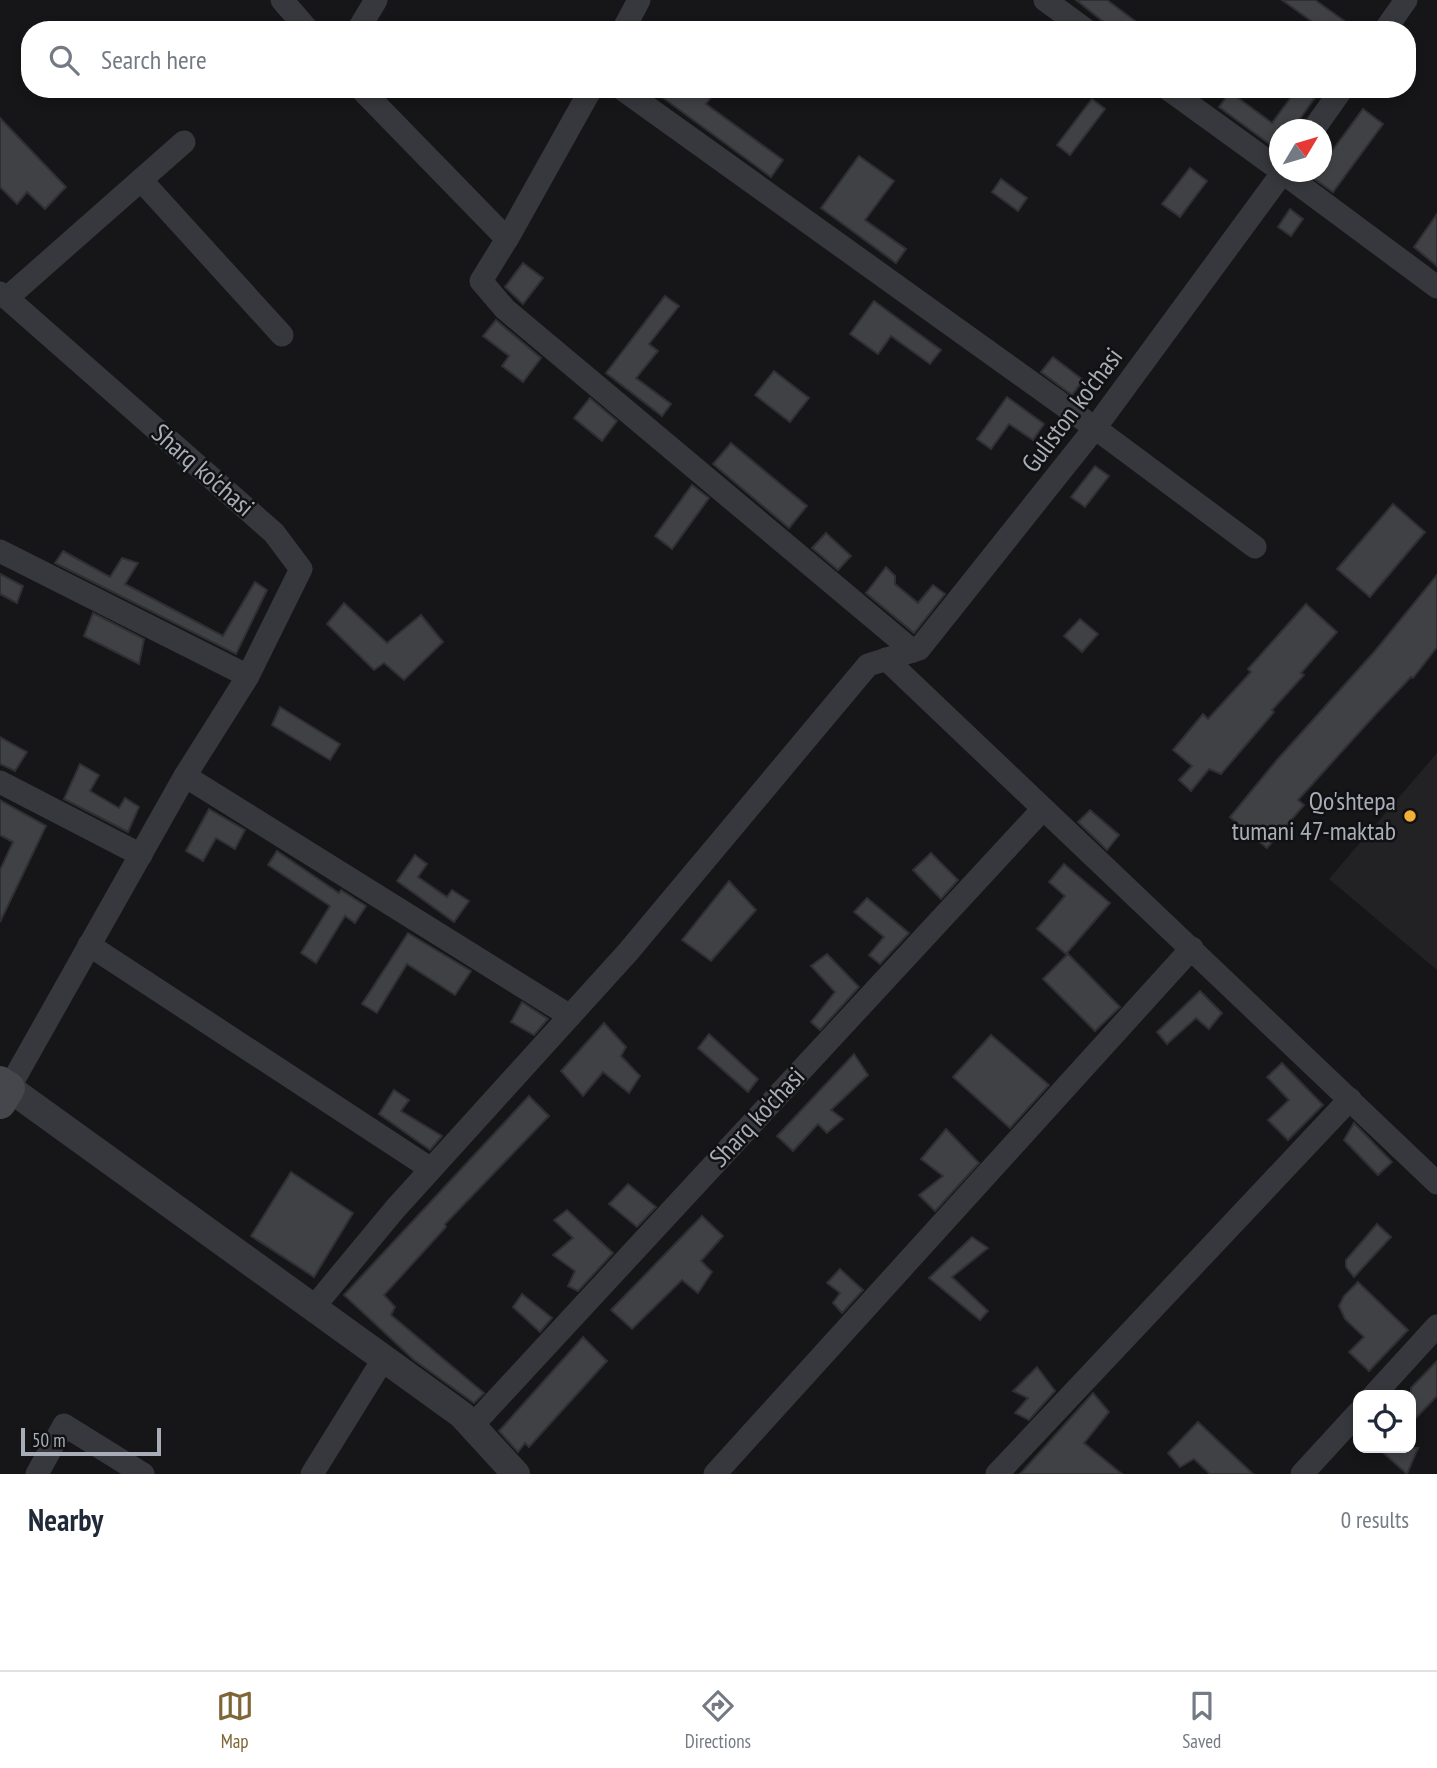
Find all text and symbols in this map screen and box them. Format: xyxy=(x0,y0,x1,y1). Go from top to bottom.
search box xyxy=(21,21,1416,98)
icon: search xyxy=(45,41,83,79)
text: Search here xyxy=(101,43,207,76)
north arrow xyxy=(1269,119,1332,182)
street label: Guliston ko'chasi xyxy=(1014,341,1129,479)
street label: Sharq ko'chasi xyxy=(145,416,261,523)
place label: Qo'shtepa tumani 47-maktab xyxy=(1232,784,1396,847)
marker: Qo'shtepa tumani 47-maktab xyxy=(1402,808,1418,824)
street label: Sharq ko'chasi xyxy=(702,1060,811,1174)
map controls xyxy=(1353,1390,1416,1453)
button: locate xyxy=(1353,1390,1416,1453)
scale bar xyxy=(21,1425,161,1457)
text: 50 m xyxy=(32,1428,66,1452)
text: Nearby xyxy=(28,1500,103,1539)
text: 0 results xyxy=(1341,1505,1409,1534)
tab: Map xyxy=(216,1687,254,1753)
tab: Directions xyxy=(685,1687,751,1753)
tab: Saved xyxy=(1182,1687,1221,1753)

